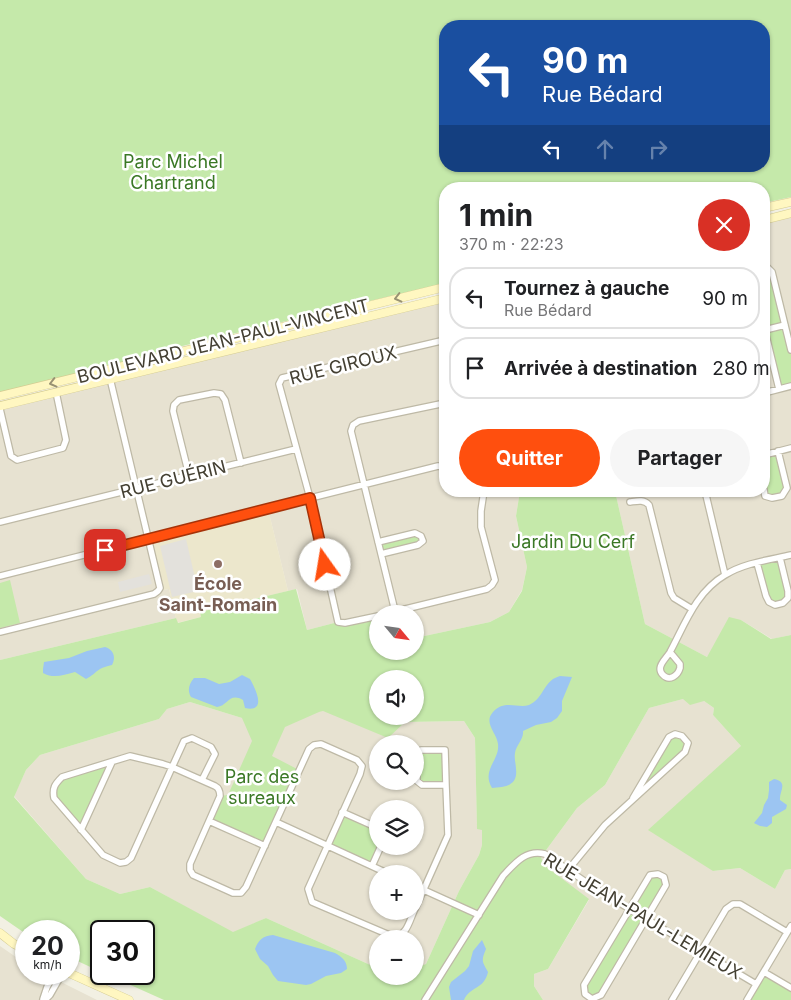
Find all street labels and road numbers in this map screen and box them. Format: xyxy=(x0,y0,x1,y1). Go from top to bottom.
street label: BOULEVARD JEAN-PAUL-VINCENT xyxy=(75,295,371,387)
street label: RUE GIROUX xyxy=(287,341,399,389)
street label: RUE GUÉRIN xyxy=(118,455,228,502)
street label: RUE JEAN-PAUL-LEMIEUX xyxy=(540,848,746,984)

